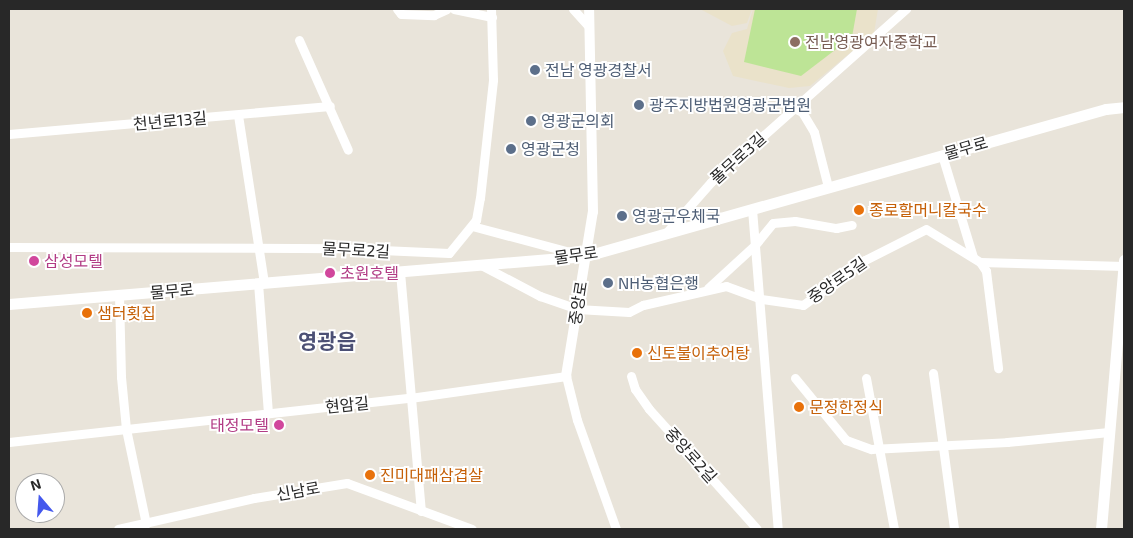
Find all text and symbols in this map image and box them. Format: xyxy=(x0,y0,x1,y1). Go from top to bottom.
place label: 전남영광여자중학교 xyxy=(805,32,937,52)
marker: 전남영광여자중학교 xyxy=(789,36,801,48)
place label: 전남 영광경찰서 xyxy=(545,60,652,80)
marker: 전남 영광경찰서 xyxy=(529,64,541,76)
place label: 광주지방법원영광군법원 xyxy=(649,95,811,115)
marker: 광주지방법원영광군법원 xyxy=(633,99,645,111)
street label: 천년로13길 xyxy=(132,108,208,134)
place label: 영광군의회 xyxy=(541,111,615,131)
marker: 영광군의회 xyxy=(525,115,537,127)
street label: 풀무로3길 xyxy=(706,128,770,188)
street label: 물무로 xyxy=(942,133,990,163)
place label: 영광군청 xyxy=(521,139,580,159)
marker: 영광군청 xyxy=(505,143,517,155)
place label: 종로할머니칼국수 xyxy=(869,200,987,220)
marker: 종로할머니칼국수 xyxy=(853,204,865,216)
place label: 영광군우체국 xyxy=(632,206,720,226)
marker: 영광군우체국 xyxy=(616,210,628,222)
street label: 물무로2길 xyxy=(322,239,390,261)
street label: 물무로 xyxy=(553,242,599,268)
place label: 삼성모텔 xyxy=(44,251,103,271)
street label: 중앙로5길 xyxy=(804,253,870,307)
marker: 삼성모텔 xyxy=(28,255,40,267)
place label: 초원호텔 xyxy=(340,263,399,283)
marker: 초원호텔 xyxy=(324,267,336,279)
place label: NH농협은행 xyxy=(618,273,699,293)
marker: NH농협은행 xyxy=(602,277,614,289)
street label: 물무로 xyxy=(149,280,195,302)
street label: 중앙로 xyxy=(565,280,591,326)
place label: 샘터횟집 xyxy=(97,303,156,323)
marker: 샘터횟집 xyxy=(81,307,93,319)
district label: 영광읍 xyxy=(298,328,356,354)
place label: 신토불이추어탕 xyxy=(647,343,750,363)
marker: 신토불이추어탕 xyxy=(631,347,643,359)
street label: 현암길 xyxy=(324,393,370,417)
place label: 문정한정식 xyxy=(809,397,883,417)
marker: 문정한정식 xyxy=(793,401,805,413)
place label: 태정모텔 xyxy=(210,415,269,435)
marker: 태정모텔 xyxy=(273,419,285,431)
street label: 중앙로2길 xyxy=(661,423,721,487)
place label: 진미대패삼겹살 xyxy=(380,465,483,485)
marker: 진미대패삼겹살 xyxy=(364,469,376,481)
north arrow xyxy=(15,473,65,523)
text: N xyxy=(28,475,43,494)
street label: 신남로 xyxy=(275,478,321,504)

